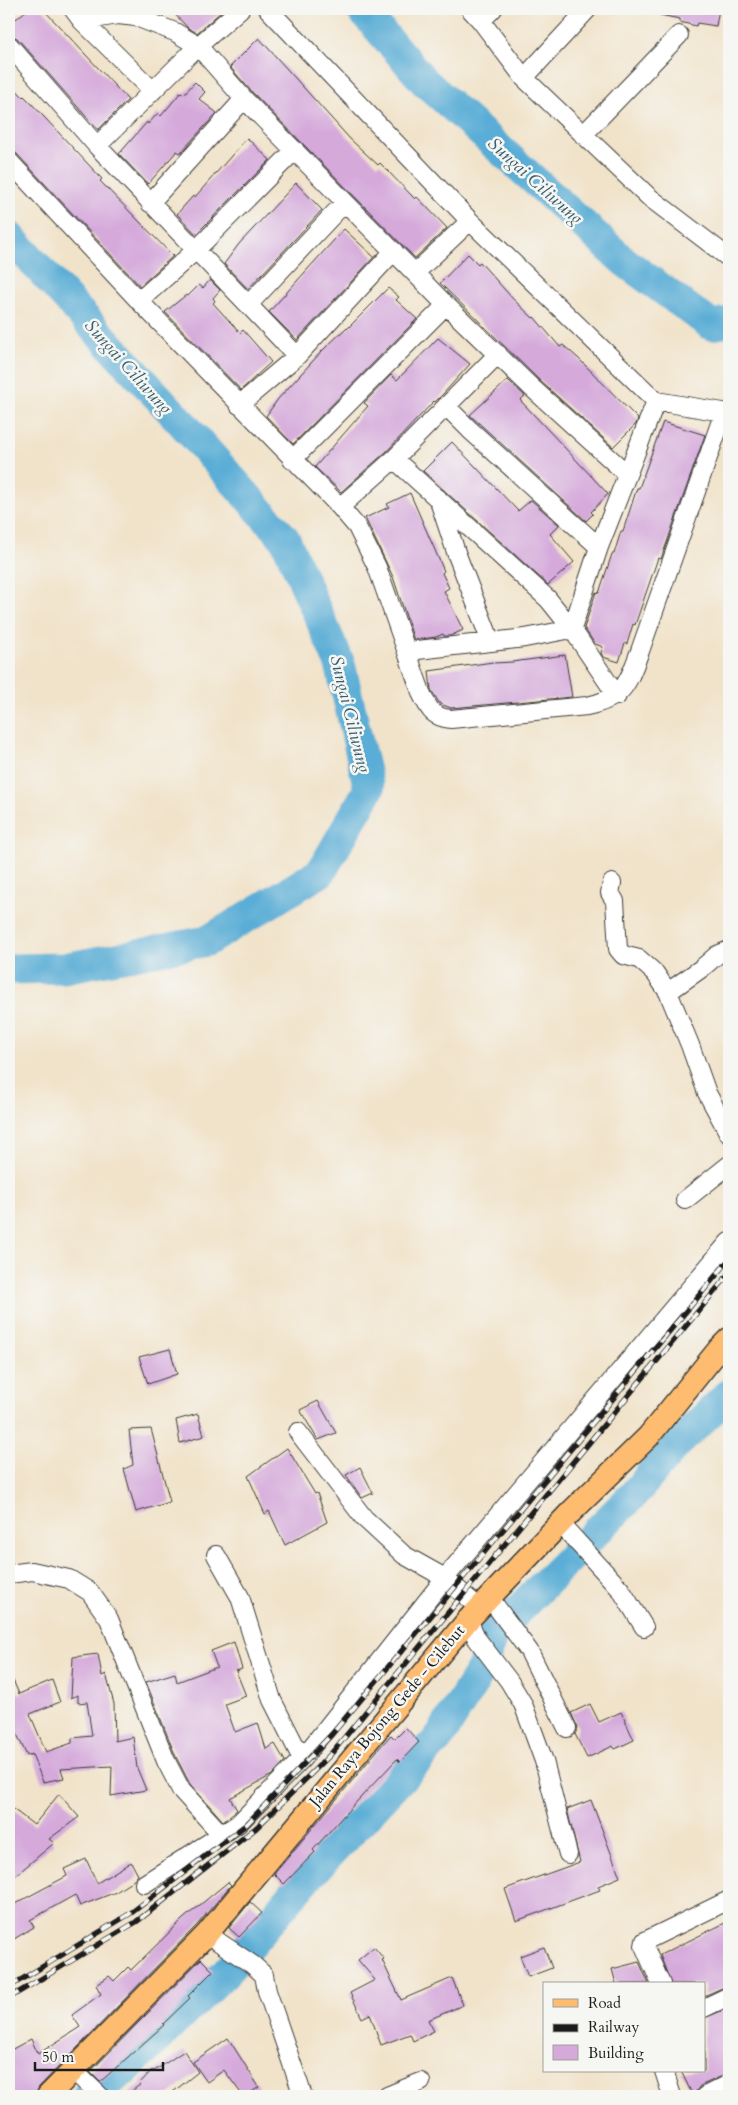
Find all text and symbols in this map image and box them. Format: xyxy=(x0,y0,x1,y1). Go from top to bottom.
water label: Sungai Ciliwung xyxy=(482,132,588,230)
water label: Sungai Ciliwung xyxy=(79,314,177,420)
water label: Sungai Ciliwung xyxy=(323,653,377,775)
street label: Jalan Raya Bojong Gede - Cilebut xyxy=(303,1620,470,1813)
legend xyxy=(543,1982,706,2072)
text: Road xyxy=(588,1993,621,2013)
text: Railway xyxy=(588,2017,639,2037)
scale bar xyxy=(35,2040,162,2072)
text: Building xyxy=(588,2043,644,2063)
text: 50 m xyxy=(42,2047,74,2067)

